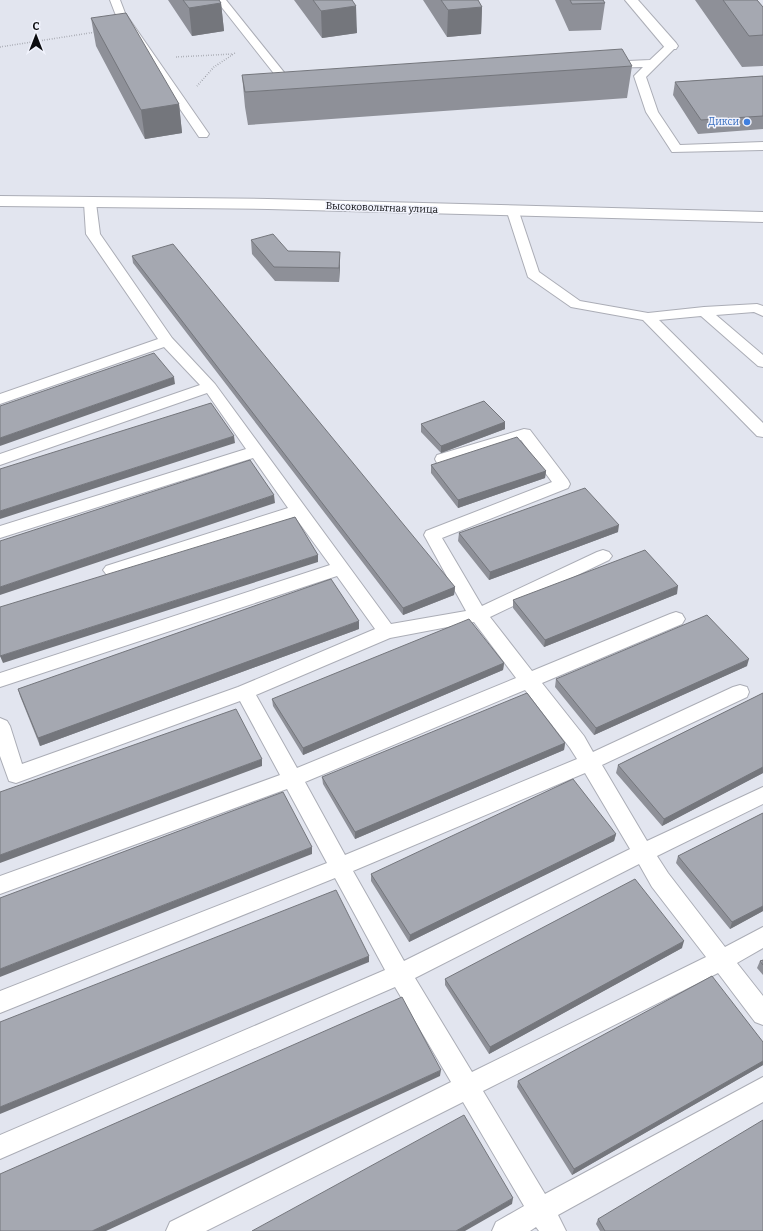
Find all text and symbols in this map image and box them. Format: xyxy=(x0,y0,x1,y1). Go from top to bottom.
north arrow xyxy=(16,16,56,56)
text: С xyxy=(33,20,40,33)
place label: Дикси xyxy=(708,116,739,128)
marker: Дикси xyxy=(742,117,752,127)
street label: Высоковольтная улица xyxy=(326,200,439,216)

